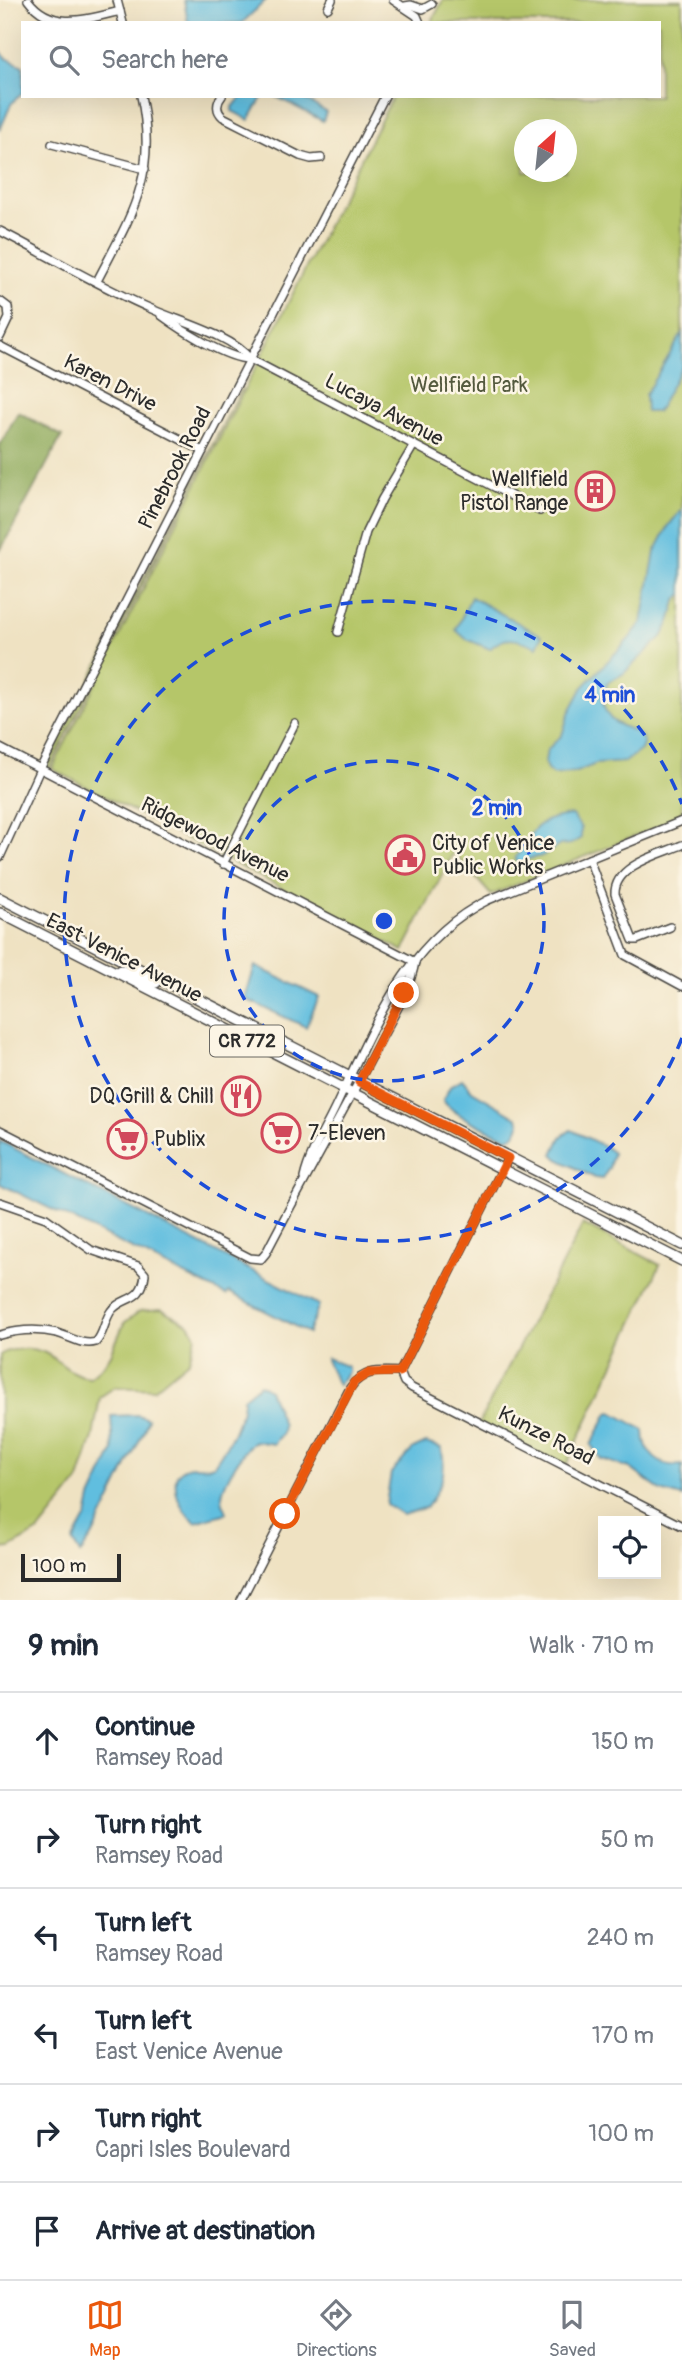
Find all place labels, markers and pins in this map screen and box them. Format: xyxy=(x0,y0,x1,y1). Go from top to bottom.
place label: Wellfield Pistol Range xyxy=(460,466,569,517)
building icon: Wellfield Pistol Range xyxy=(574,470,616,512)
place label: City of Venice Public Works xyxy=(432,830,555,881)
public building icon: City of Venice Public Works xyxy=(384,834,426,876)
centre of rings xyxy=(372,909,396,933)
restaurant icon: DQ Grill & Chill xyxy=(220,1075,262,1117)
place label: DQ Grill & Chill xyxy=(89,1083,214,1110)
supermarket icon: 7-Eleven xyxy=(260,1112,302,1154)
supermarket icon: Publix xyxy=(106,1118,148,1160)
place label: 7-Eleven xyxy=(308,1120,386,1147)
place label: Publix xyxy=(154,1126,206,1153)

